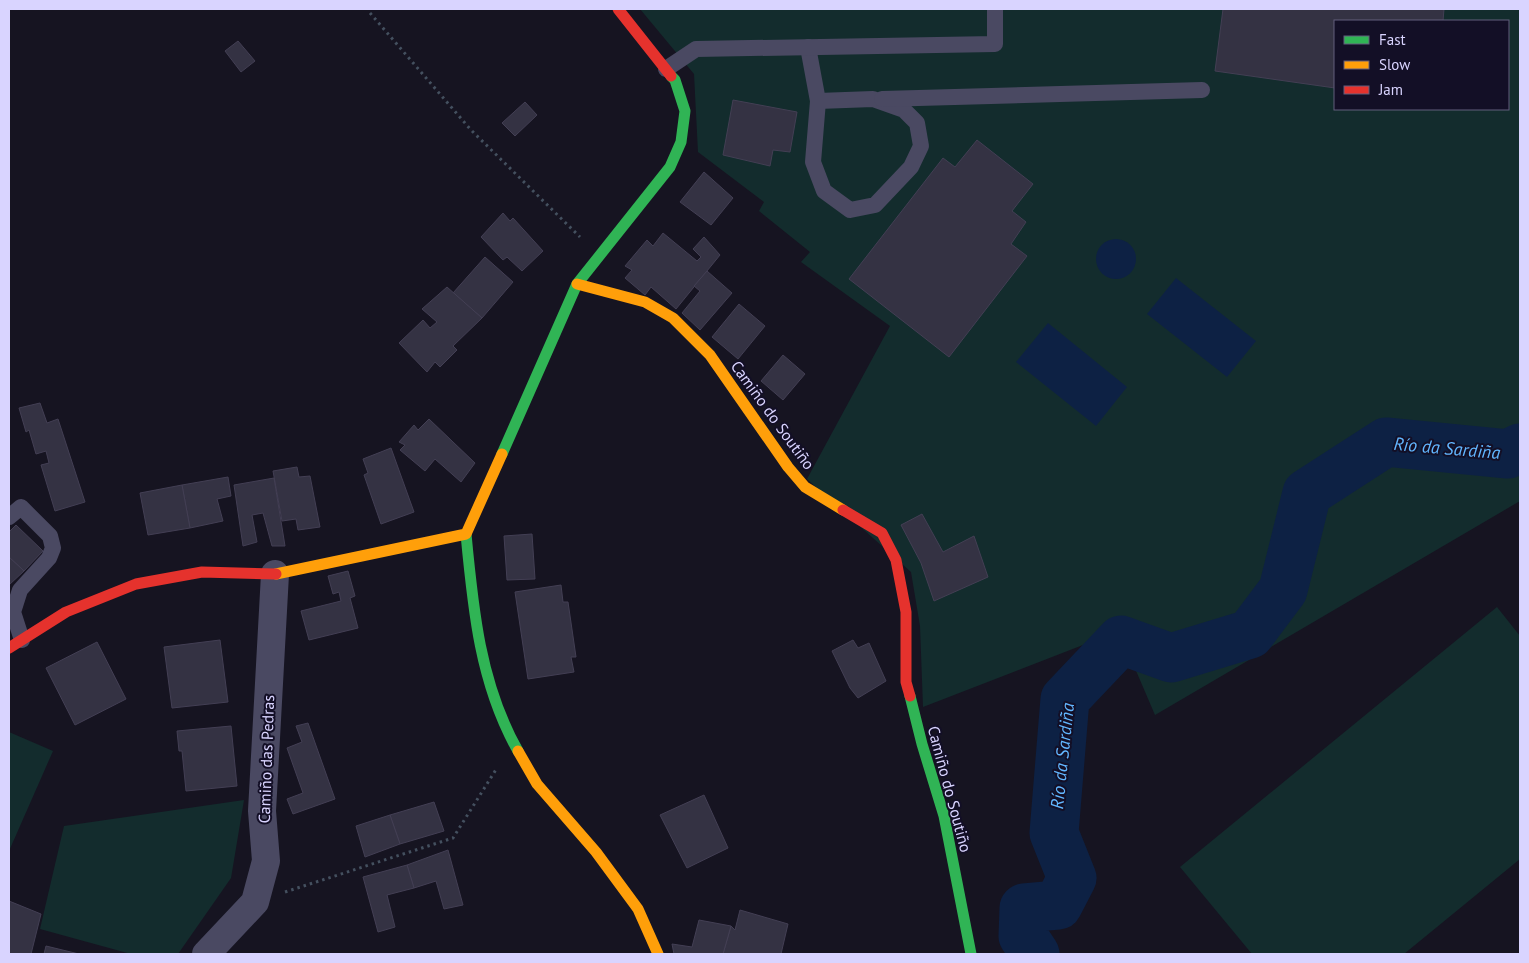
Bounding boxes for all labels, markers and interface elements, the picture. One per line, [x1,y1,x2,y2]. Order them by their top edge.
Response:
legend [1334,20,1509,110]
text: Fast [1379,30,1406,49]
text: Slow [1379,55,1410,74]
text: Jam [1378,80,1403,99]
street label: Camiño do Soutiño [727,357,819,473]
water label: Río da Sardiña [1393,432,1501,464]
street label: Camiño das Pedras [254,694,278,824]
water label: Río da Sardiña [1045,701,1079,810]
street label: Camiño do Soutiño [924,724,976,854]

